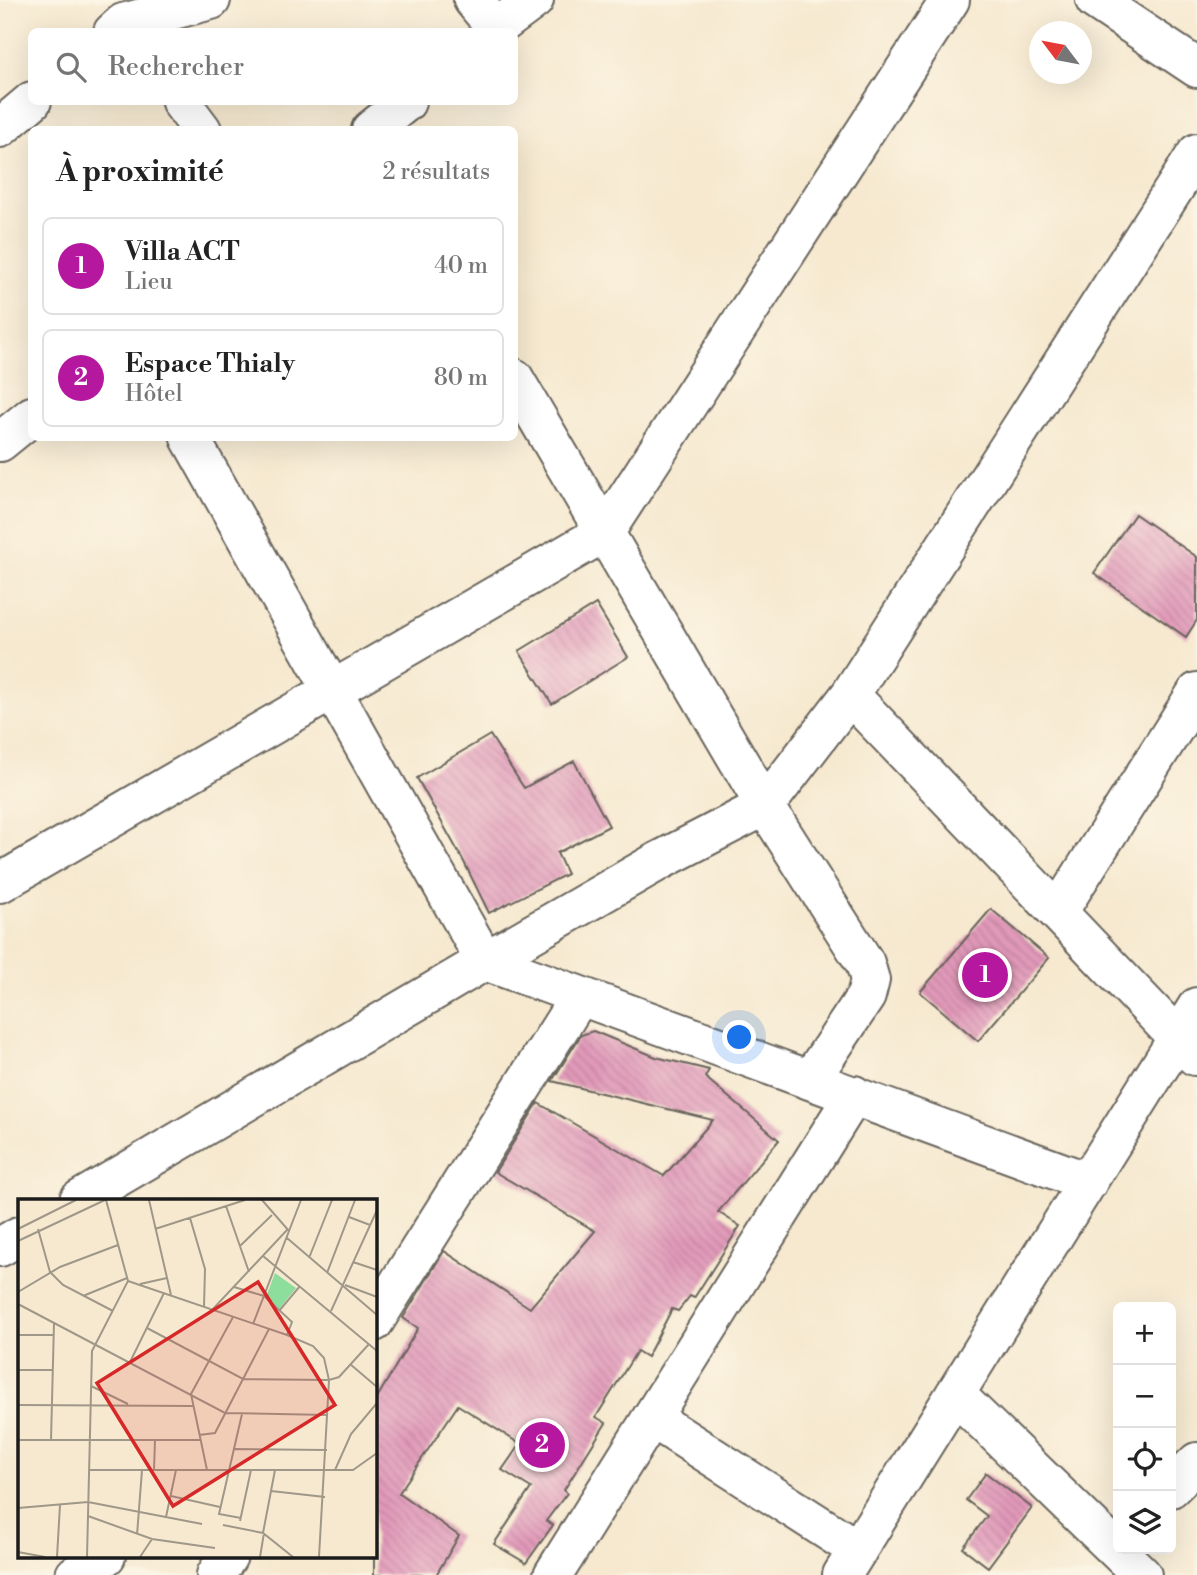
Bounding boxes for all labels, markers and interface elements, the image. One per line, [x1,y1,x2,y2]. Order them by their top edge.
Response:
north arrow [1029,21,1092,84]
search box [28,28,518,105]
icon: search [52,48,90,86]
text: Rechercher [108,51,244,83]
text: À proximité [56,153,224,191]
text: 2 résultats [382,158,490,186]
text: Villa ACT [125,236,240,268]
text: 1 [75,252,87,280]
text: 40 m [434,252,488,280]
text: Lieu [125,268,173,296]
text: Espace Thialy [125,348,295,380]
text: 2 [74,364,88,392]
text: 80 m [434,364,488,392]
text: Hôtel [125,380,183,408]
pin: 1 [962,949,1008,1001]
your location [722,1020,756,1054]
inset map [18,1199,376,1558]
map controls [1113,1302,1176,1554]
button: + [1113,1302,1176,1365]
button: − [1113,1365,1176,1428]
pin: 2 [519,1419,565,1471]
button: locate [1113,1428,1176,1491]
button: layers [1113,1491,1176,1554]

